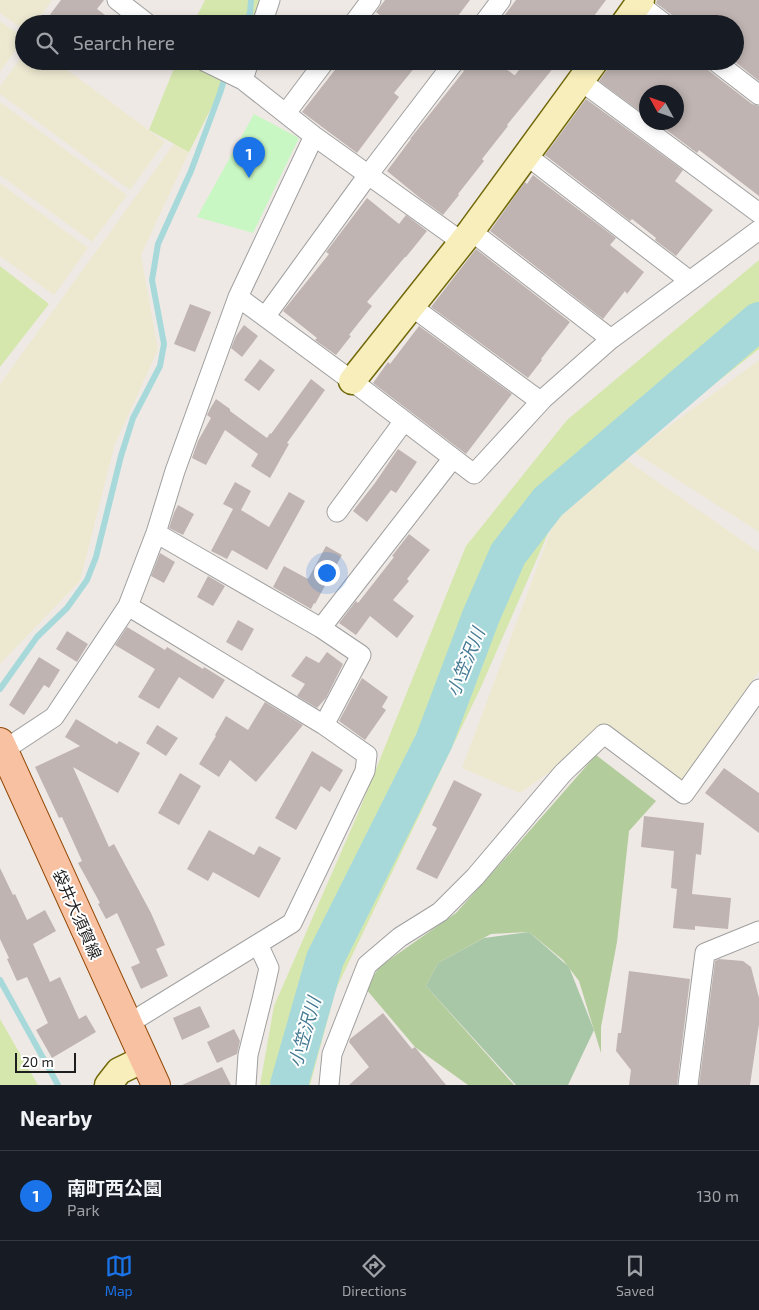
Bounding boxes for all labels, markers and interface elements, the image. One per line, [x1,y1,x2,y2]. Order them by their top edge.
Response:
search box [15,15,744,70]
icon: search [33,29,61,57]
text: Search here [73,31,175,54]
north arrow [639,85,684,130]
pin: 1 [233,137,265,178]
your location [314,560,340,586]
water label: 小笠沢川 [441,623,489,699]
street label: 袋井大須賀線 [50,866,106,962]
water label: 小笠沢川 [284,992,325,1070]
scale bar [15,1050,76,1073]
text: 20 m [22,1053,54,1070]
text: Nearby [20,1105,92,1130]
text: 南町西公園 [67,1176,162,1199]
text: 1 [33,1186,39,1205]
text: 130 m [697,1186,739,1205]
text: Park [67,1200,100,1219]
tab: Map [105,1252,133,1299]
tab: Directions [342,1252,407,1299]
tab: Saved [616,1252,654,1299]

